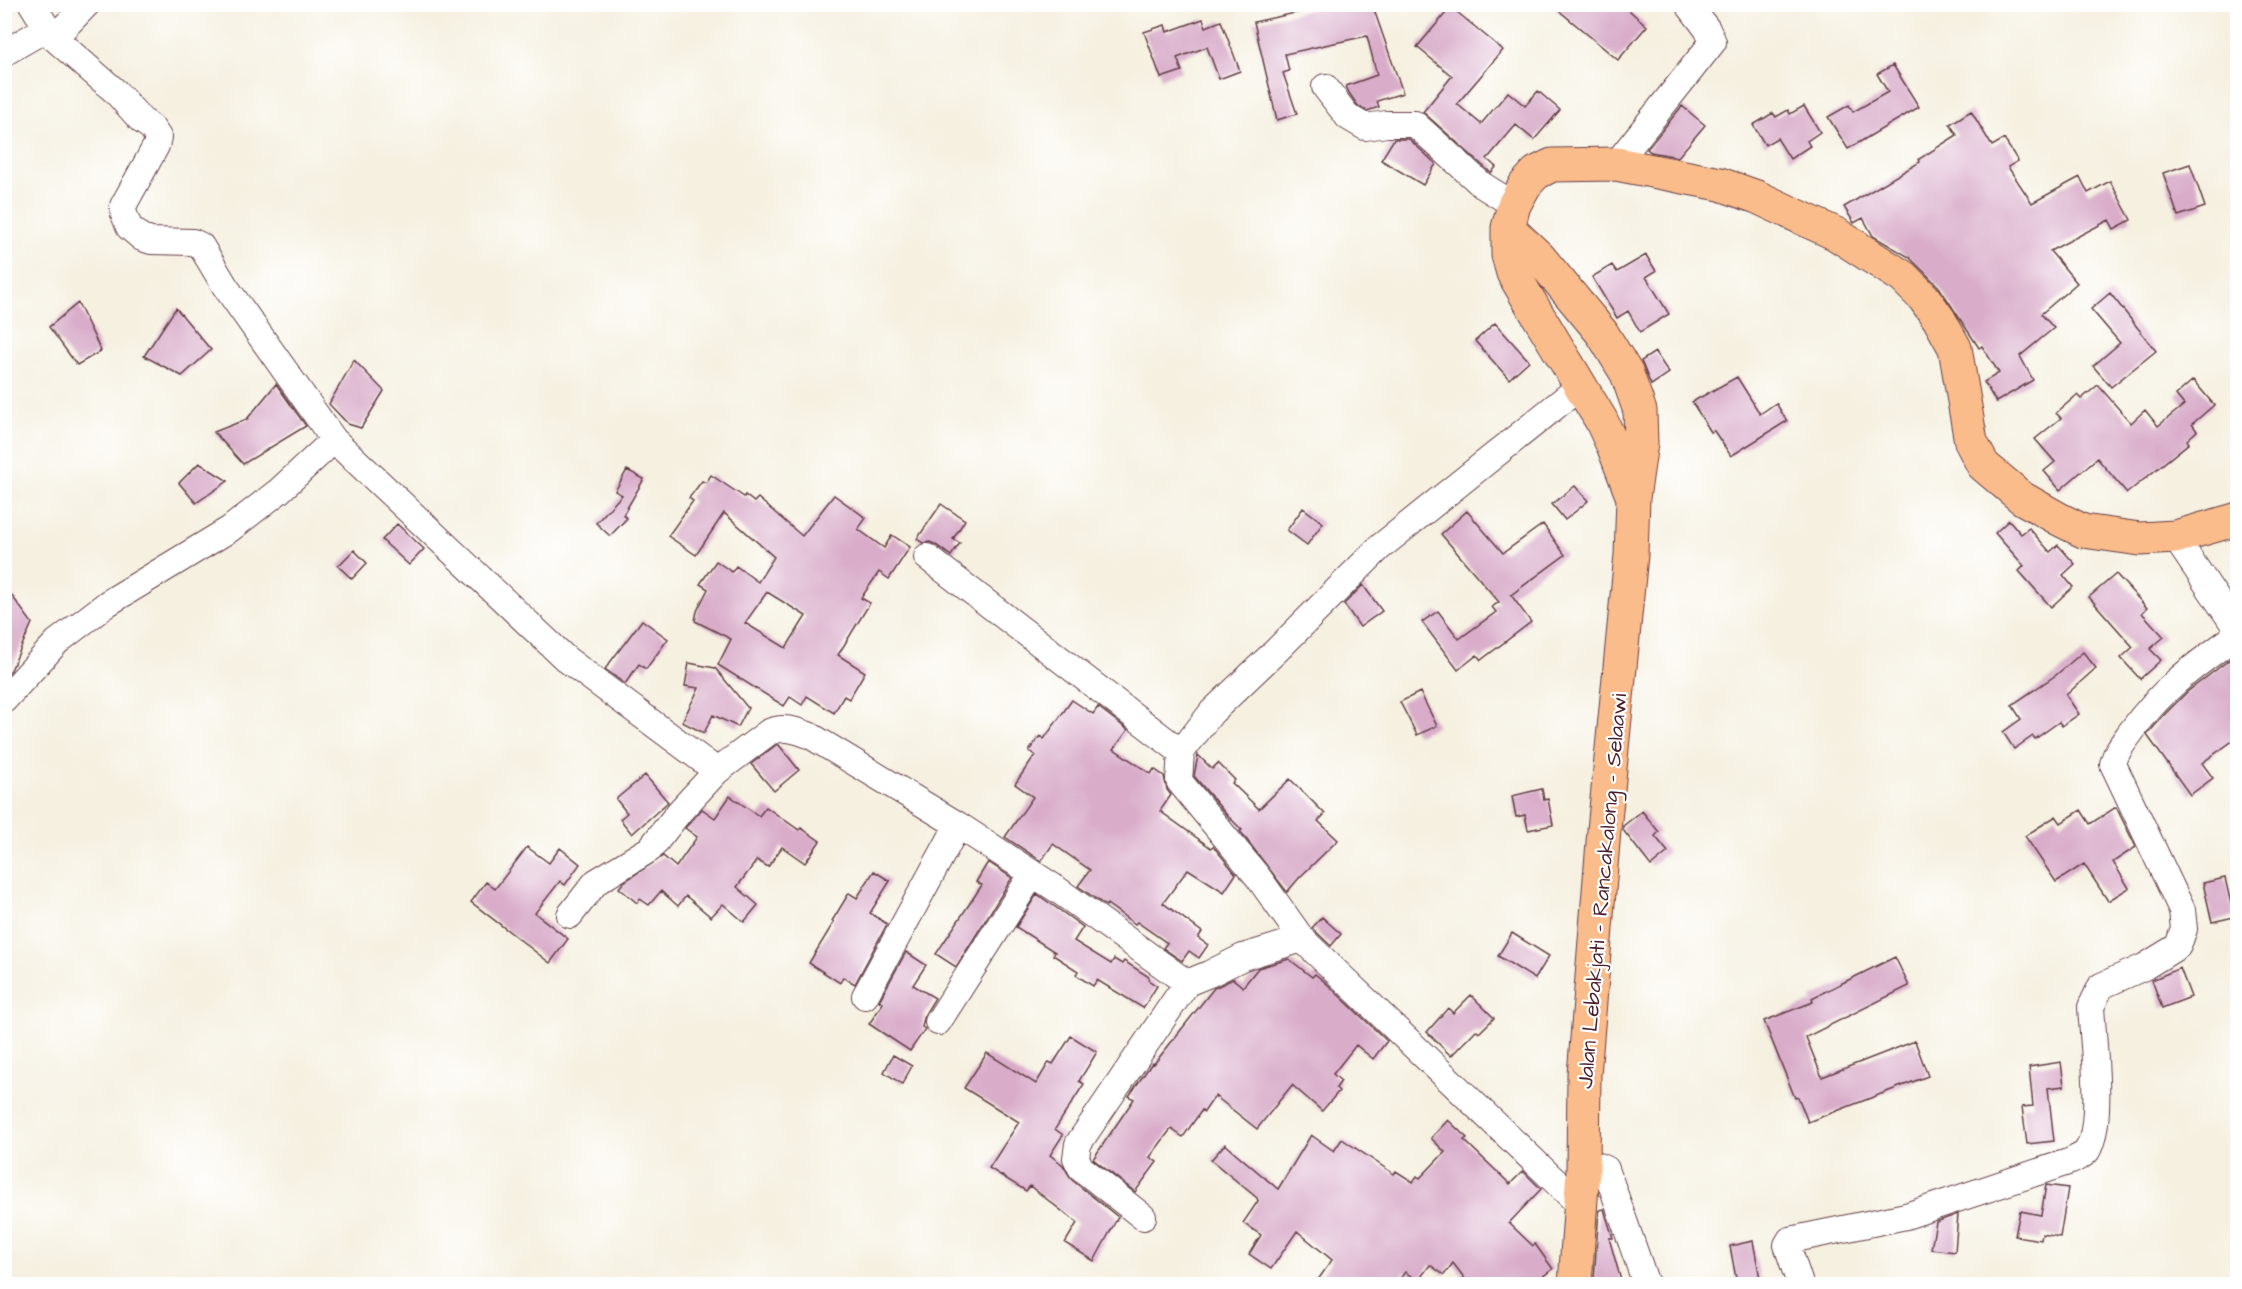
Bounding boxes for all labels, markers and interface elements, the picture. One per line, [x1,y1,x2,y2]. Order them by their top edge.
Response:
street label: Jalan Lebakjati - Rancakalong - Selaawi [1570,692,1636,1090]

